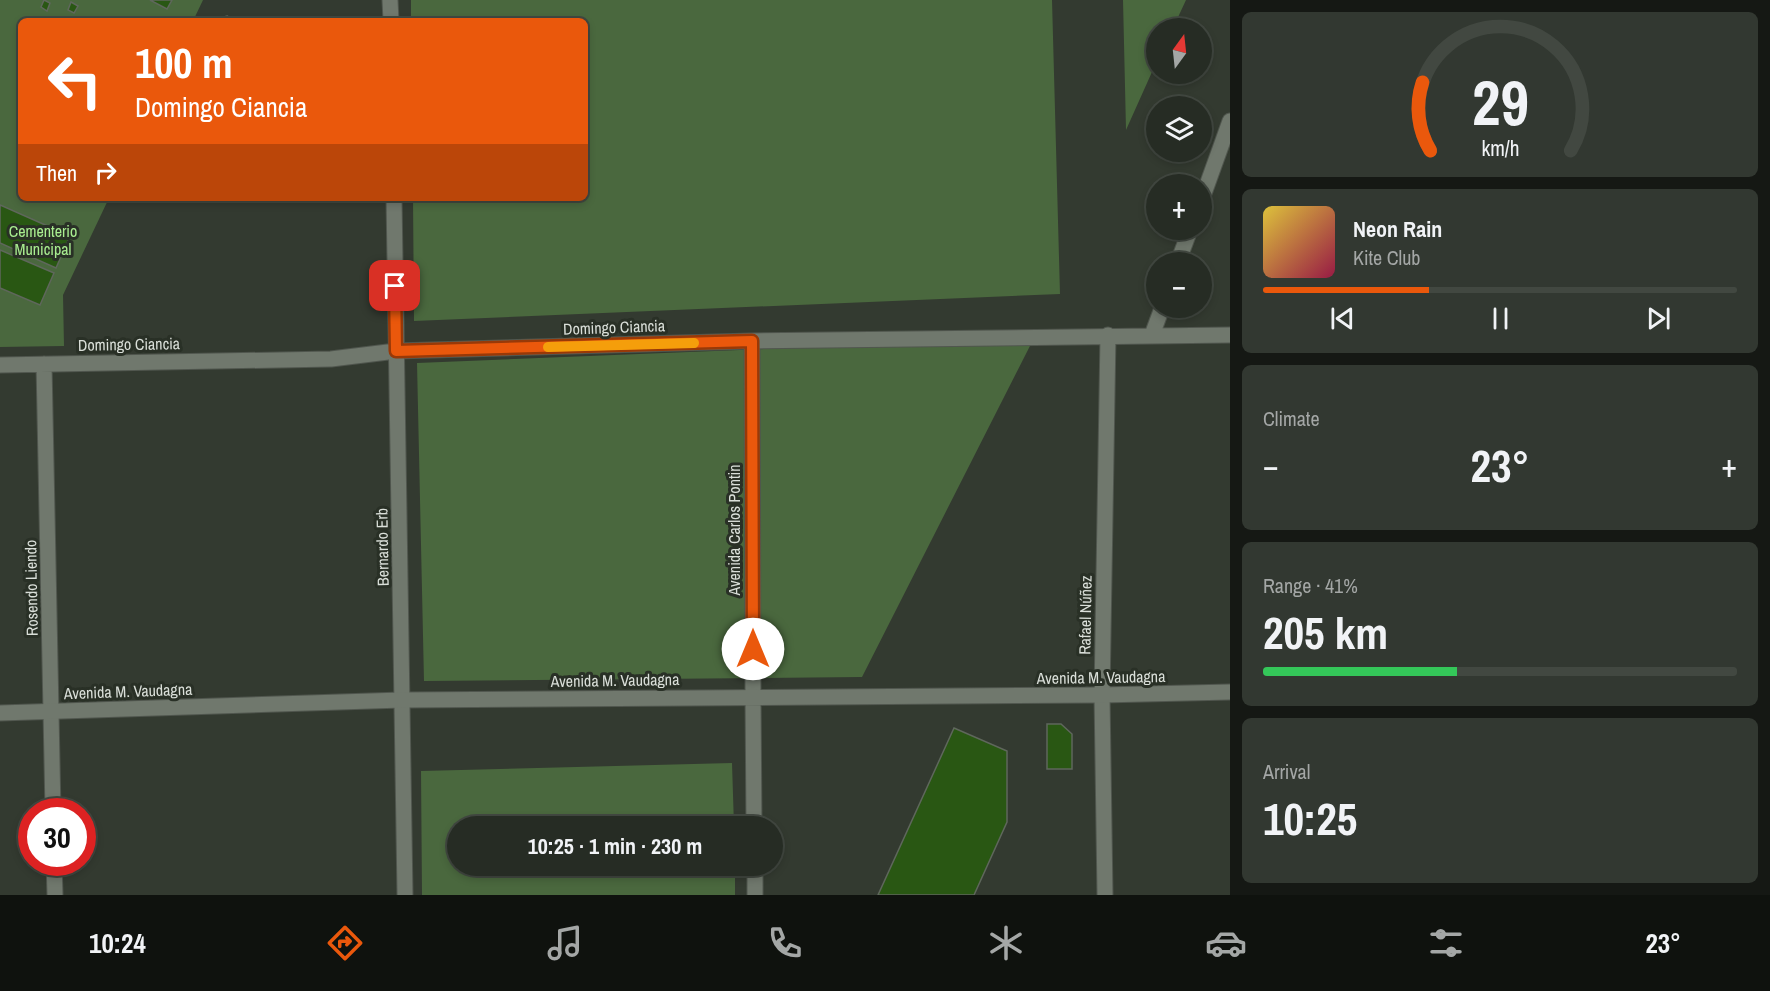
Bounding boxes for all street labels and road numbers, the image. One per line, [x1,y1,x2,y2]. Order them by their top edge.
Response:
street label: Domingo Ciancia [563,314,666,340]
street label: Domingo Ciancia [78,332,181,356]
street label: Avenida Carlos Pontin [723,464,745,597]
street label: Bernardo Erb [370,508,394,586]
street label: Rosendo Liendo [19,540,43,636]
street label: Rafael Núñez [1073,575,1097,655]
street label: Avenida M. Vaudagna [1035,665,1166,689]
street label: Avenida M. Vaudagna [549,668,680,692]
street label: Avenida M. Vaudagna [62,678,193,704]

